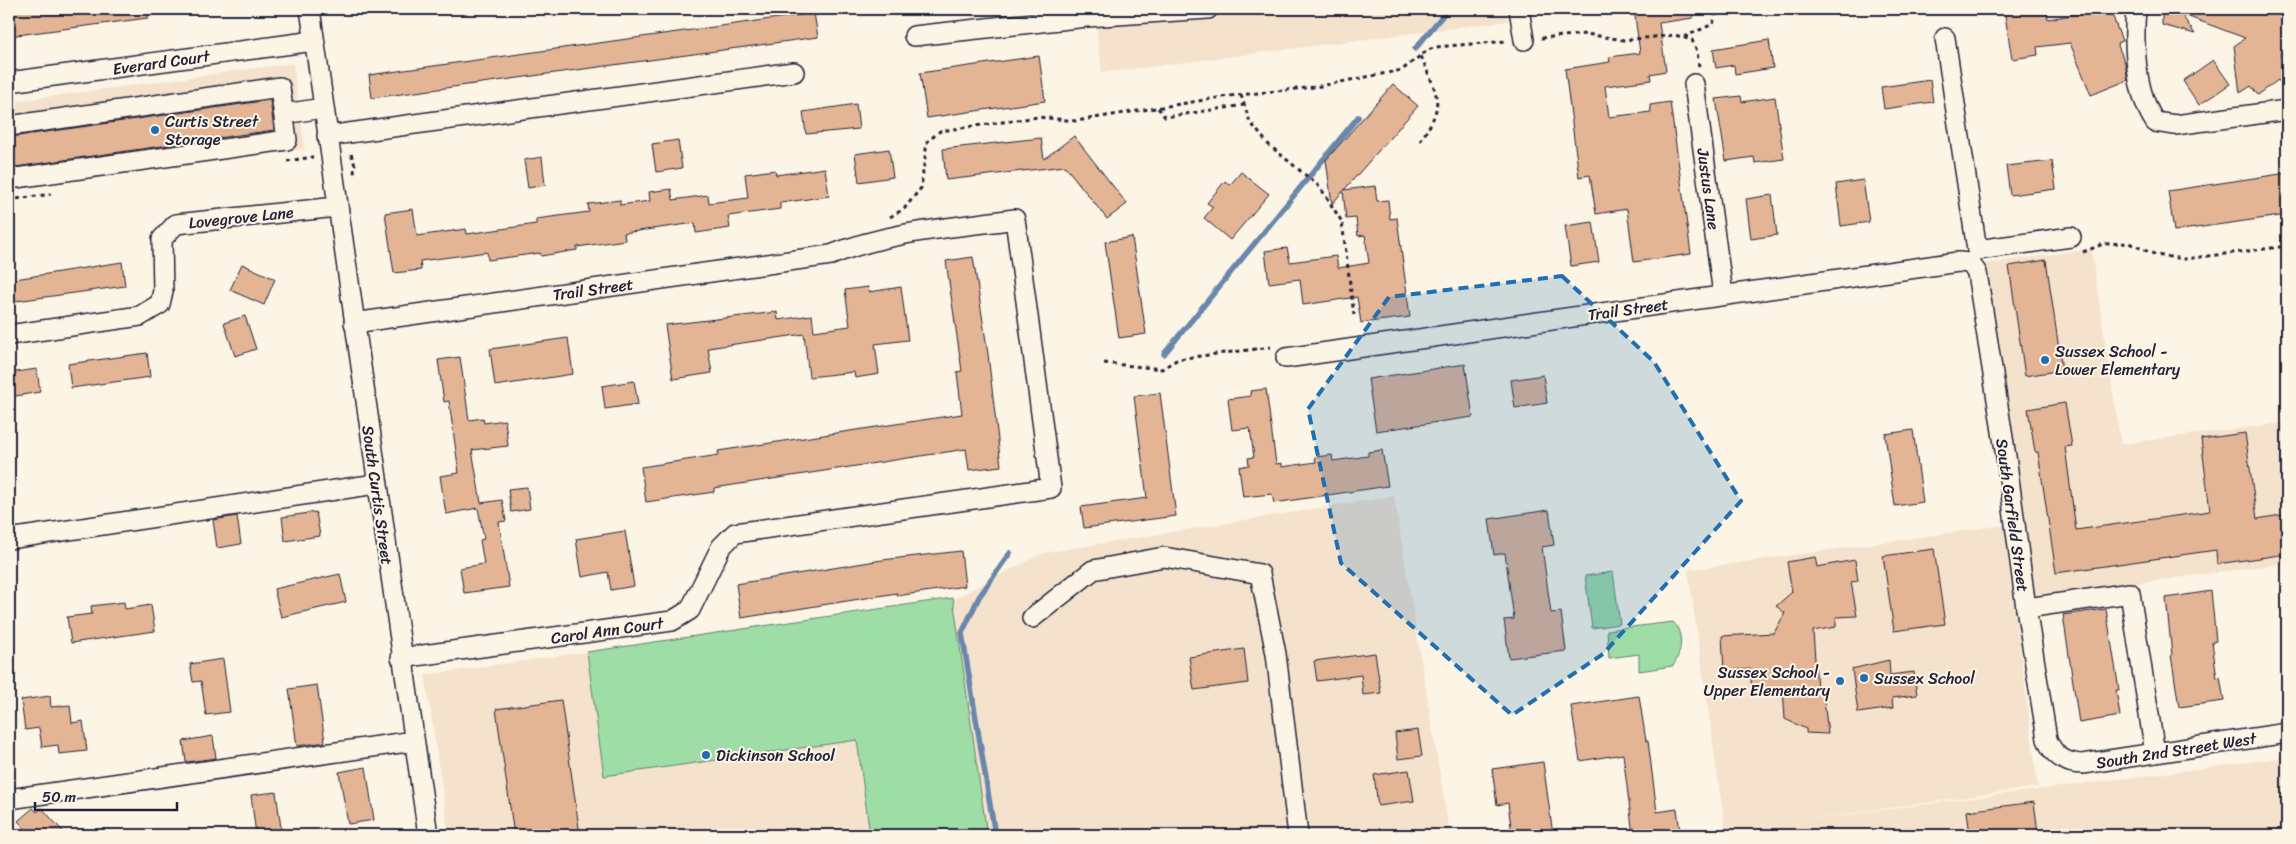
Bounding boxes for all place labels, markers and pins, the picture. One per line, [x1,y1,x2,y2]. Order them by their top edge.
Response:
place label: Curtis Street Storage [165,107,259,154]
marker: Curtis Street Storage [149,124,161,136]
place label: Sussex School - Lower Elementary [2055,337,2181,384]
marker: Sussex School - Lower Elementary [2039,354,2051,366]
place label: Sussex School - Upper Elementary [1703,658,1831,705]
place label: Sussex School [1874,664,1975,693]
marker: Sussex School [1858,672,1870,684]
marker: Sussex School - Upper Elementary [1834,675,1846,687]
place label: Dickinson School [716,741,835,770]
marker: Dickinson School [700,749,712,761]

